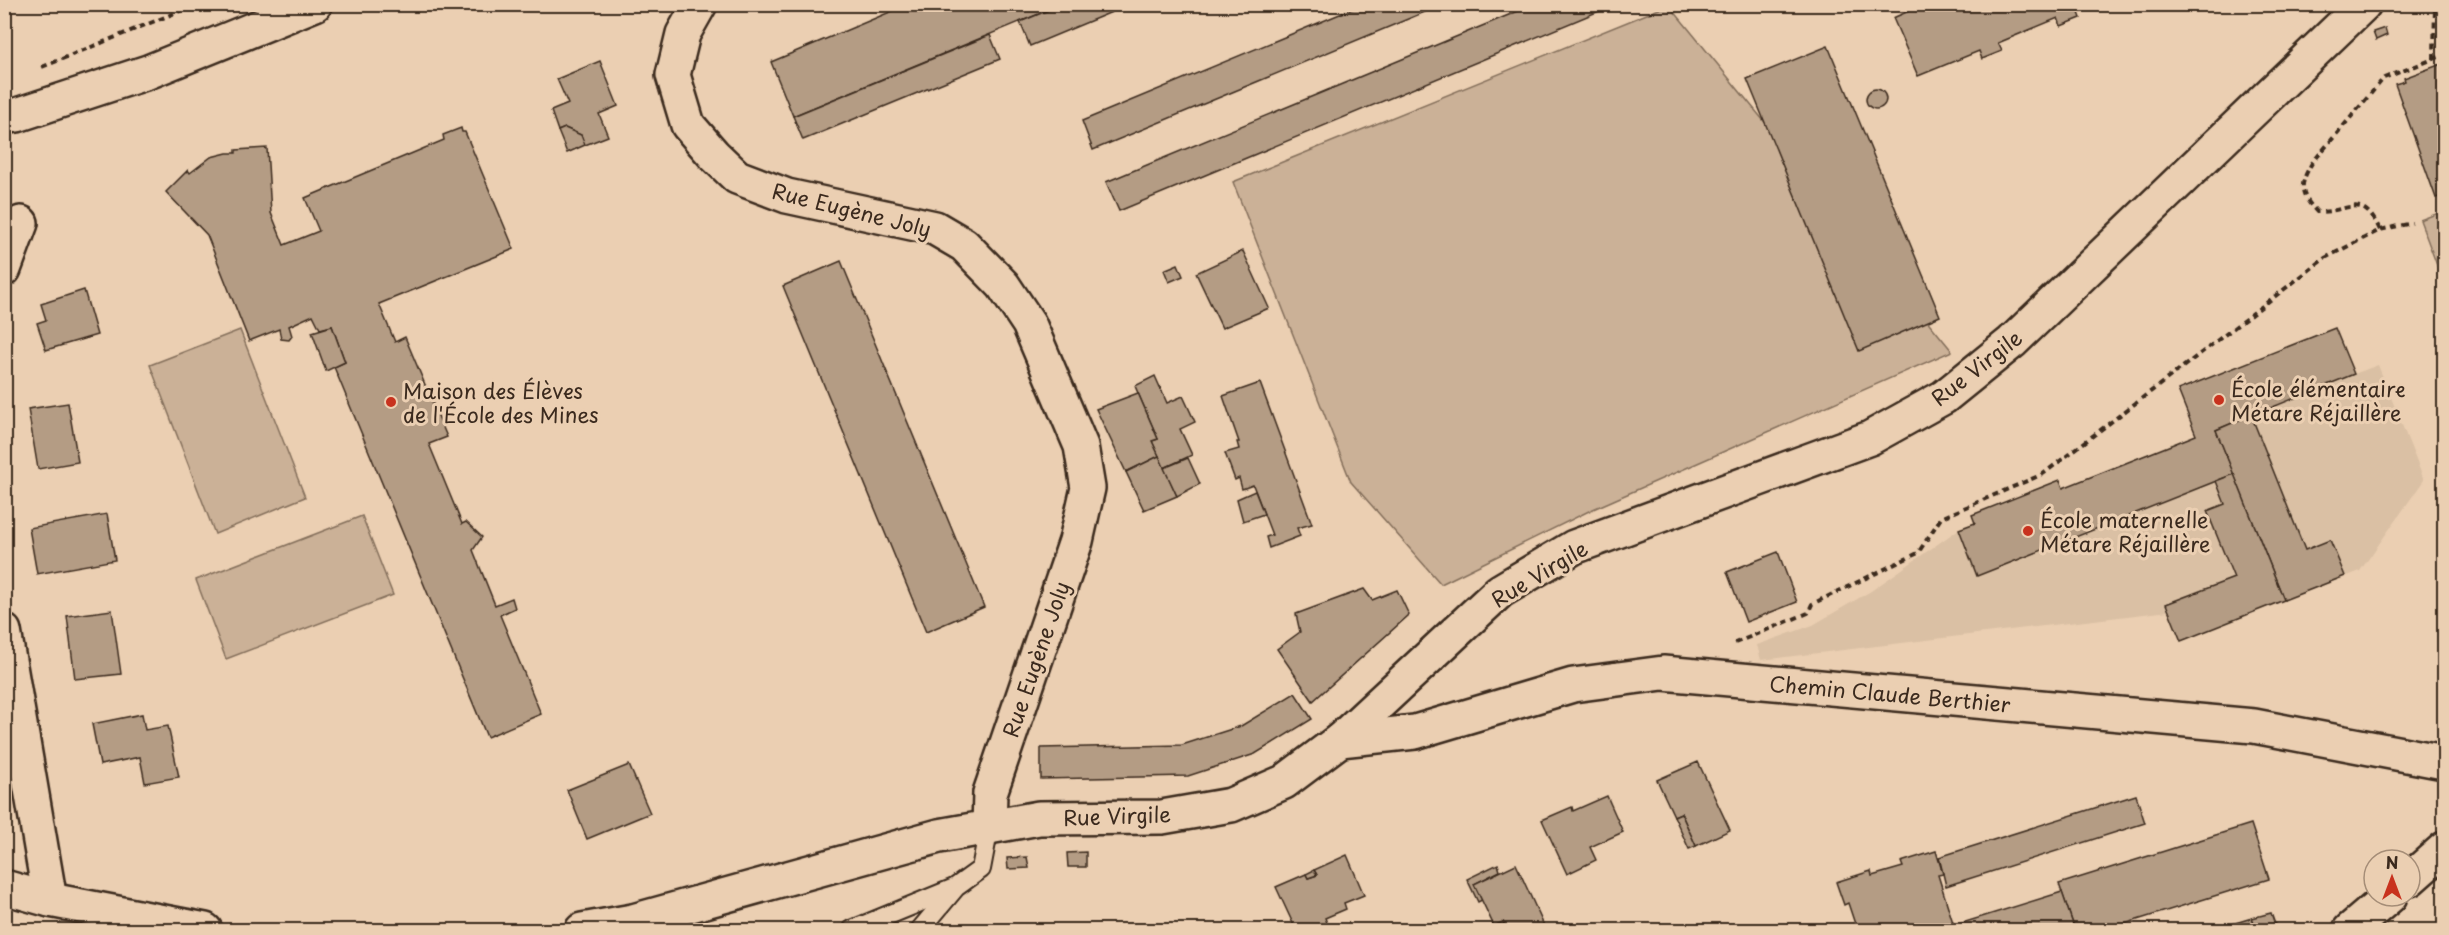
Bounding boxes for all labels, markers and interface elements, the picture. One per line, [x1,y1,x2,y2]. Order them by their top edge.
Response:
street label: Rue Eugène Joly [769,174,935,244]
street label: Rue Virgile [1924,321,2028,413]
place label: École élémentaire Métare Réjaillère [2231,372,2406,428]
place label: Maison des Élèves de l'École des Mines [403,374,599,430]
marker: École élémentaire Métare Réjaillère [2212,393,2226,407]
marker: Maison des Élèves de l'École des Mines [384,395,398,409]
place label: École maternelle Métare Réjaillère [2040,503,2210,559]
marker: École maternelle Métare Réjaillère [2021,524,2035,538]
street label: Rue Virgile [1485,531,1593,615]
street label: Rue Eugène Joly [993,577,1077,741]
street label: Chemin Claude Berthier [1768,667,2012,720]
street label: Rue Virgile [1063,797,1171,833]
north arrow [2362,848,2422,908]
text: N [2386,850,2398,874]

